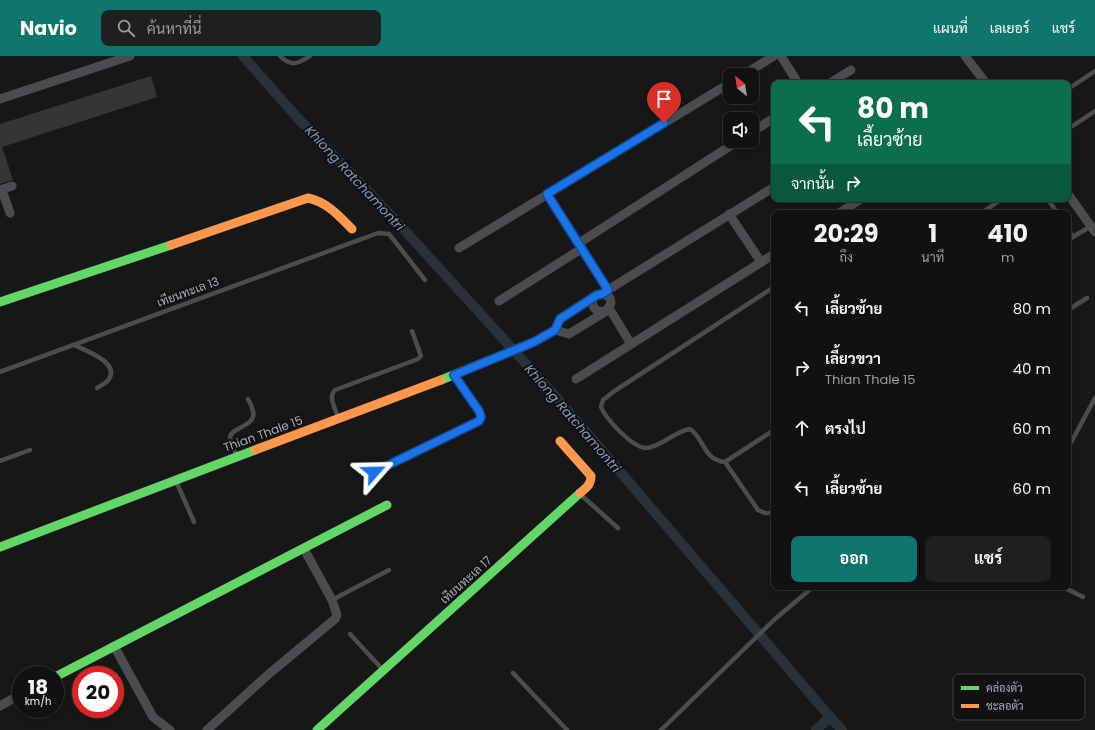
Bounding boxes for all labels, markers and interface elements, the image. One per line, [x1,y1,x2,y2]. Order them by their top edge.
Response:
search box [101,10,381,46]
text: Navio [20,15,77,42]
icon: search [115,17,137,39]
text: ค้นหาที่นี่ [147,18,202,39]
text: แผนที่ [933,18,968,38]
text: เลเยอร์ [990,18,1030,38]
text: แชร์ [1052,18,1075,38]
north arrow [723,68,759,104]
map controls [723,68,759,148]
pin [647,82,681,123]
icon: arrive [653,88,675,110]
text: 80 m [857,89,929,128]
icon: left [791,96,843,148]
button: sound [723,112,759,148]
water label: Khlong Ratchamontri [301,121,409,236]
text: เลี้ยวซ้าย [857,127,923,152]
icon: right [842,172,864,194]
text: จากนั้น [791,173,834,194]
text: 20:29 [814,217,878,250]
text: 1 [928,217,937,250]
text: 410 [987,217,1028,250]
text: ถึง [839,248,853,267]
text: นาที [921,248,944,267]
text: m [1001,248,1014,267]
street label: เทียนทะเล 13 [154,272,221,311]
icon: left [791,297,813,319]
text: เลี้ยวซ้าย [825,298,882,319]
text: 80 m [1013,298,1051,319]
text: เลี้ยวขวา [825,348,881,369]
icon: right [791,357,813,379]
text: 40 m [1013,358,1051,379]
water label: Khlong Ratchamontri [520,360,626,477]
text: Thian Thale 15 [825,370,915,389]
street label: Thian Thale 15 [221,411,305,456]
icon: ahead [791,417,813,439]
text: ตรงไป [825,418,866,439]
text: 60 m [1013,418,1051,439]
position arrow [353,451,395,493]
icon: left [791,477,813,499]
text: เลี้ยวซ้าย [825,478,882,499]
text: 60 m [1013,478,1051,499]
button: ออก [791,536,917,582]
button: แชร์ [925,536,1051,582]
street label: เทียนทะเล 17 [436,551,496,608]
speed limit sign: 20 [72,666,124,718]
text: 18 [28,673,48,701]
legend [953,674,1085,720]
text: คล่องตัว [986,680,1023,696]
text: km/h [25,694,51,709]
text: ชะลอตัว [986,698,1024,714]

